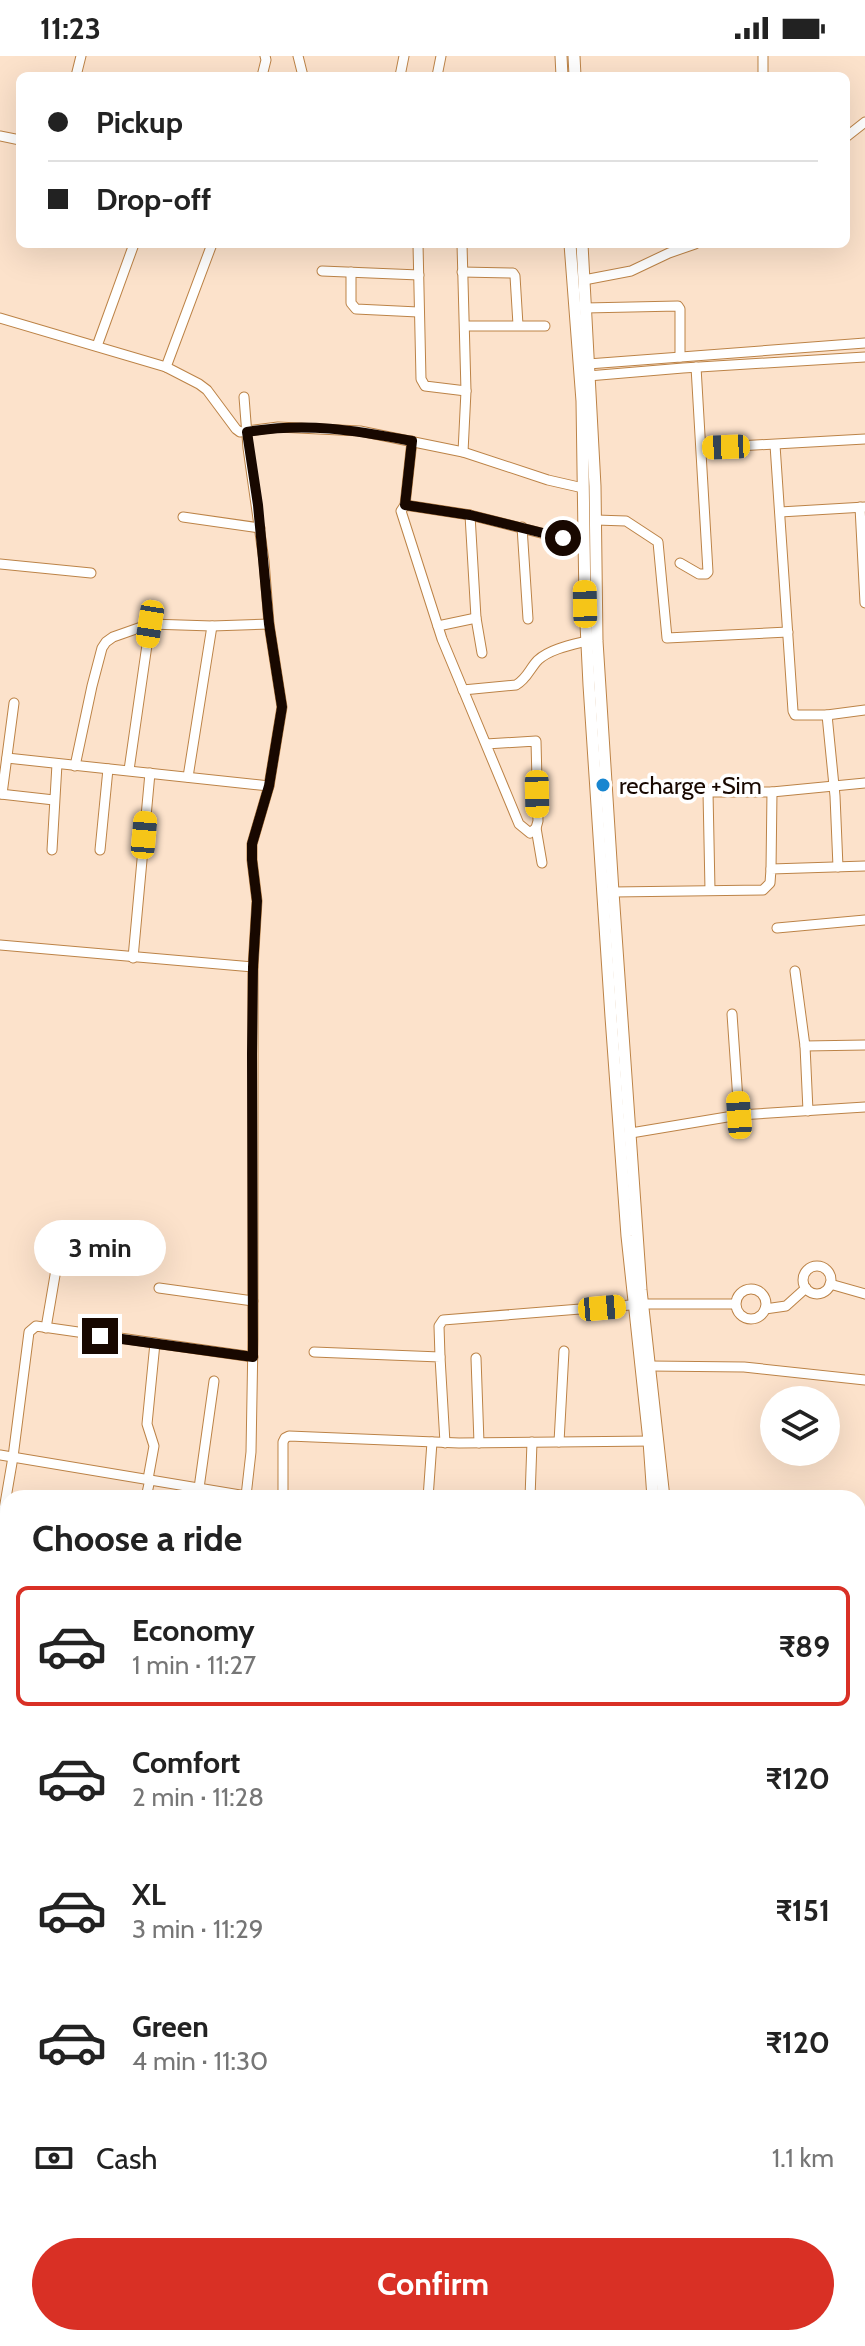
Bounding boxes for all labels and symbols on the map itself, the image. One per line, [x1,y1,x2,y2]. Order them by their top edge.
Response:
car [702,434,750,460]
route start [545,520,581,556]
car [573,580,597,628]
car [134,598,166,650]
car [525,770,549,818]
place label: recharge +Sim [619,771,762,800]
marker: recharge +Sim [594,776,612,794]
car [130,810,158,860]
car [725,1090,753,1140]
callout: 3 min [34,1220,166,1276]
car [577,1294,627,1322]
route end [82,1318,118,1354]

